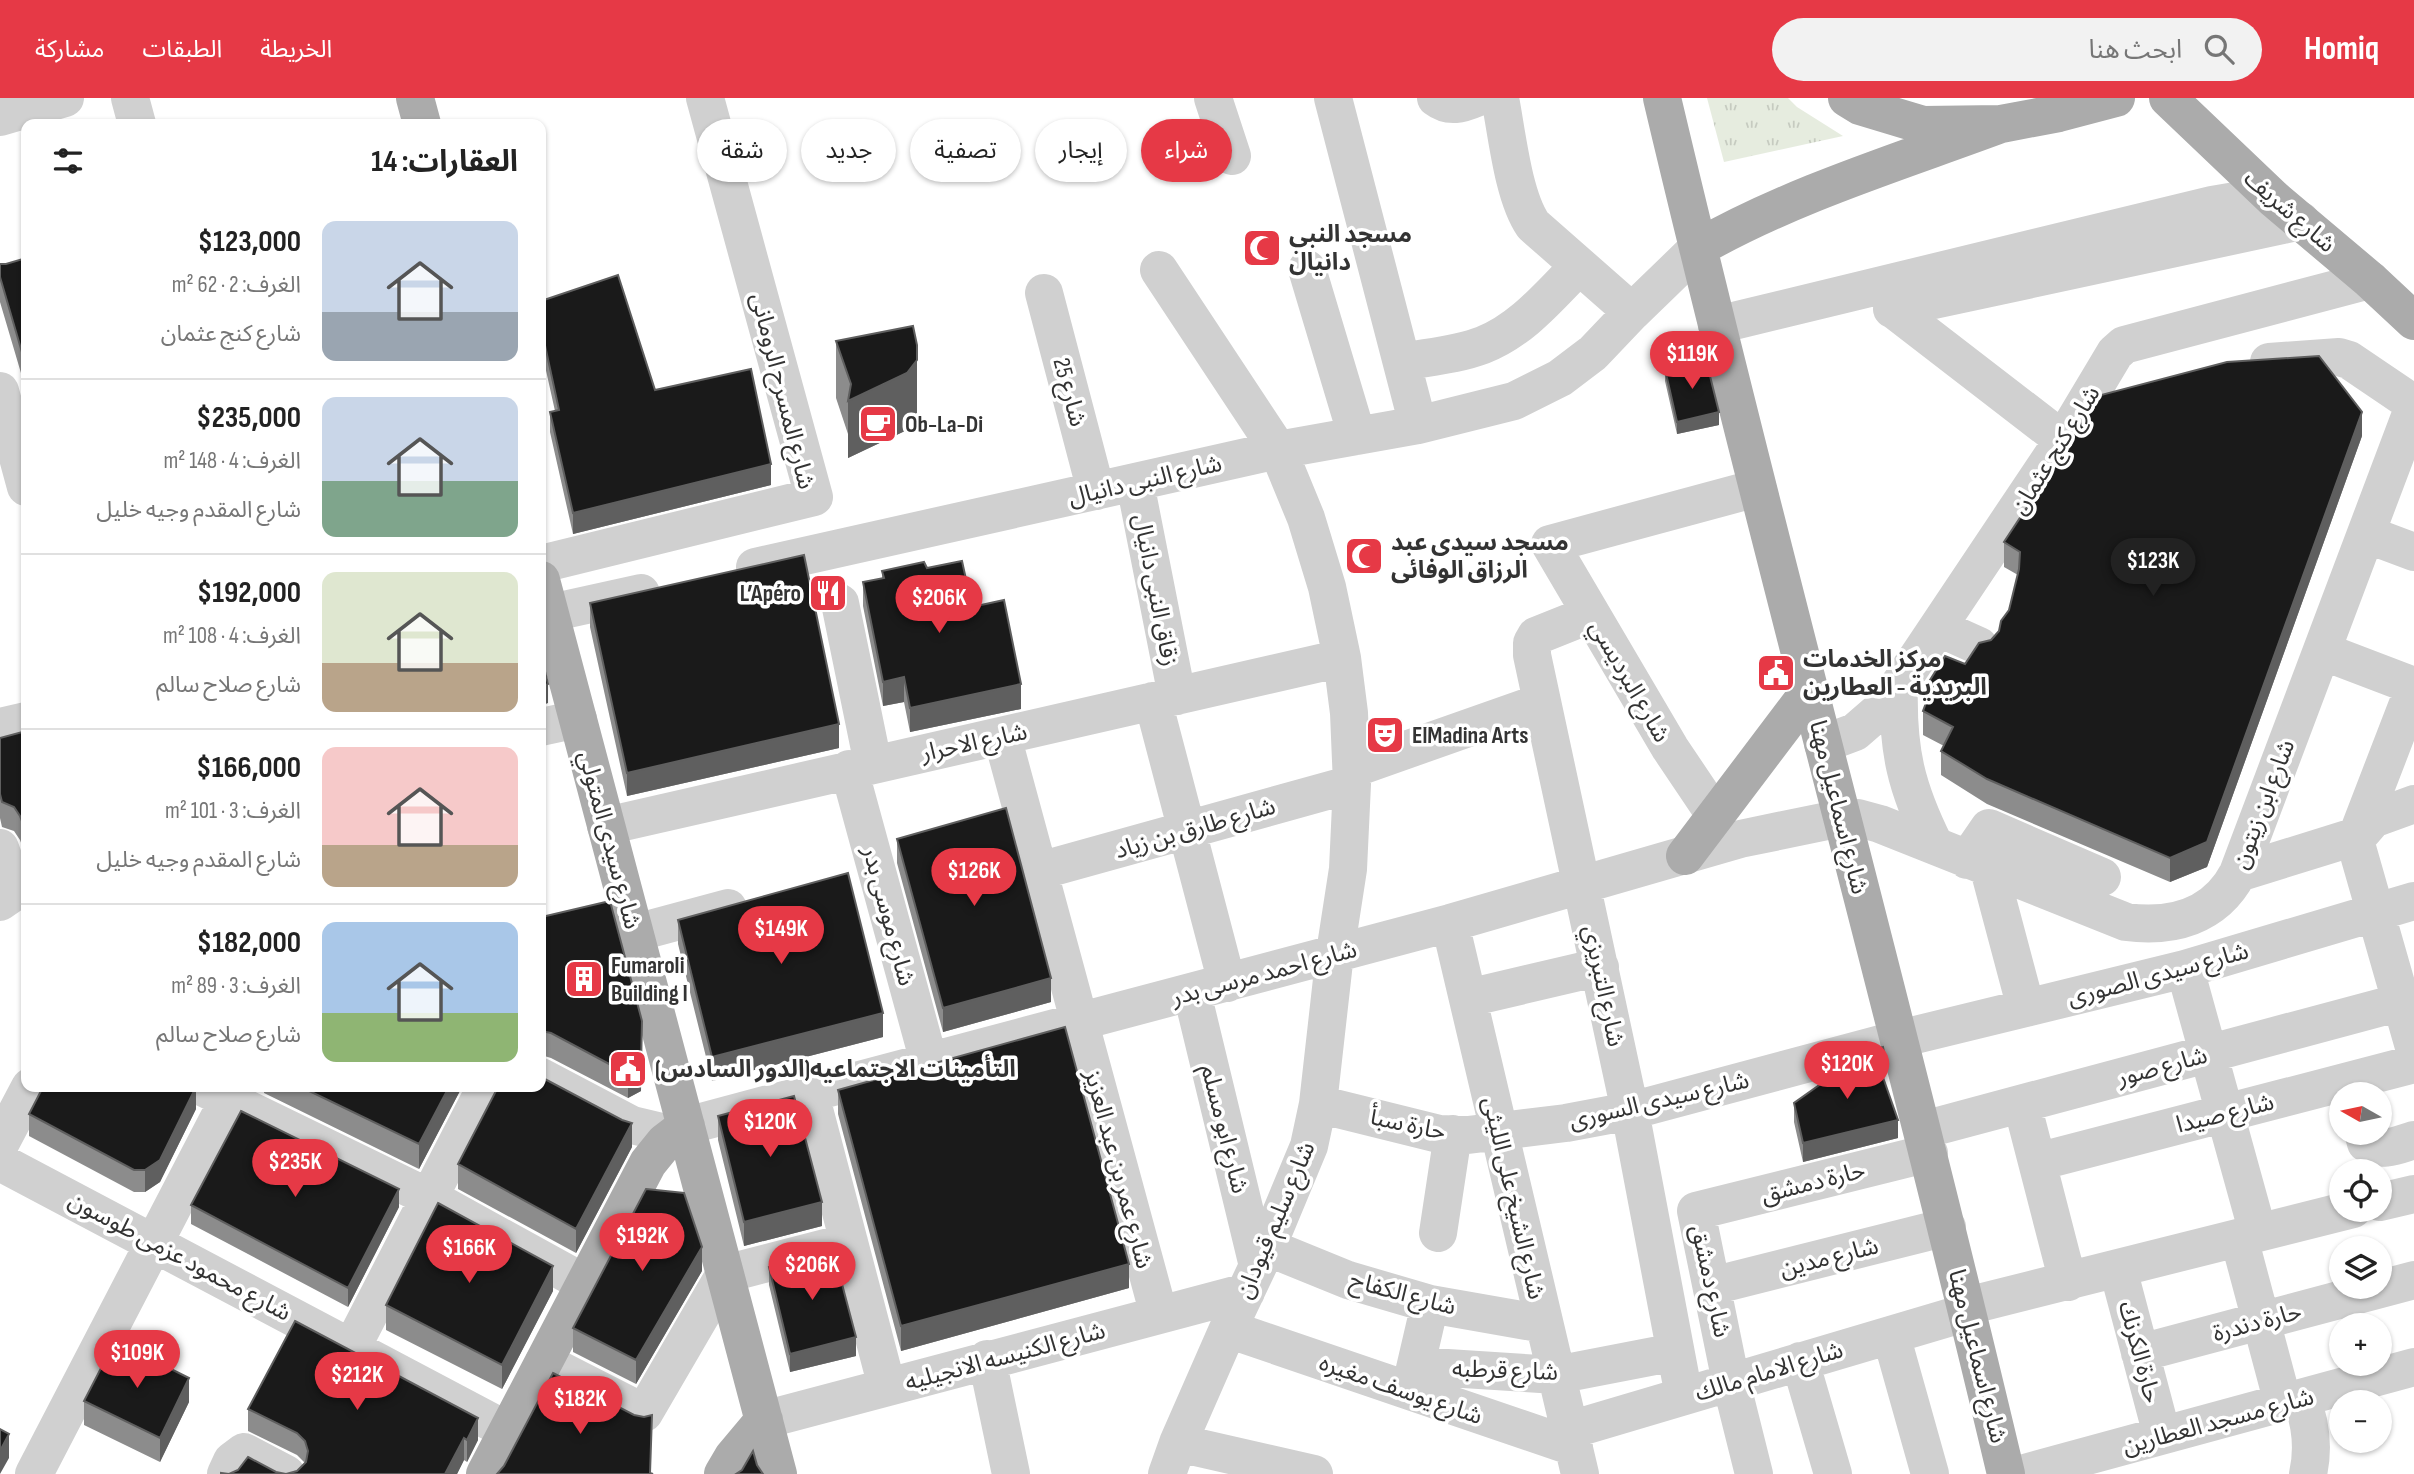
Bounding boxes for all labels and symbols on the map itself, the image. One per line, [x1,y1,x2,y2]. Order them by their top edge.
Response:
street label: شارع شريف [2237,164,2341,260]
place label: مسجد النبي دانيال [1289,220,1412,277]
mosque icon: مسجد النبي دانيال [1241,227,1283,269]
street label: شارع المسرح الرومانى [742,290,821,493]
pin: $119K [1643,331,1741,391]
street label: شارع 25 [1045,355,1093,430]
street label: شارع كنج عثمان [2004,380,2108,521]
cafe icon: Ob-La-Di [857,403,899,445]
place label: Ob-La-Di [905,410,983,439]
street label: شارع النبى دانيال [1065,449,1225,514]
street label: زقاق النبى دانيال [1127,512,1184,669]
place label: مسجد سيدى عبد الرزاق الوفائى [1391,528,1569,585]
mosque icon: مسجد سيدى عبد الرزاق الوفائى [1343,535,1385,577]
pin: $123K [2104,538,2202,598]
restaurant icon: L’Apéro [807,572,849,614]
pin: $206K [890,575,988,635]
place label: L’Apéro [740,579,801,608]
street label: شارع البرديسي [1580,615,1676,749]
place label: مركز الخدمات البريدية - العطارين [1803,645,1987,702]
public building icon: مركز الخدمات البريدية - العطارين [1755,652,1797,694]
theatre icon: ElMadina Arts [1364,714,1406,756]
street label: شارع الاحرار [917,717,1030,770]
street label: شارع اسماعيل مهنا [1801,717,1874,898]
place label: ElMadina Arts [1412,721,1529,750]
street label: شارع ابن زيتون [2226,735,2303,874]
street label: شارع سيدى المتولي [568,748,647,933]
street label: شارع طارق بن زياد [1111,792,1279,867]
street label: شارع موسى بدر [854,842,921,989]
pin: $126K [925,848,1023,908]
pin: $149K [732,906,830,966]
street label: شارع التبريزي [1573,923,1631,1050]
street label: شارع احمد مرسى بدر [1167,935,1360,1014]
street label: شارع سيدى الصورى [2064,936,2252,1015]
place label: Fumaroli Building I [611,951,688,1008]
building icon: Fumaroli Building I [563,958,605,1000]
street label: شارع صور [2113,1041,2211,1095]
pin: $120K [1798,1042,1896,1101]
public building icon: التأمينات الاجتماعيه(الدور السادس) [607,1048,649,1090]
place label: التأمينات الاجتماعيه(الدور السادس) [655,1054,1016,1084]
street label: شارع ابو مسلم [1193,1062,1255,1197]
street label: شارع عمر بن عبد العزيز [1076,1066,1159,1272]
street label: شارع سيدى السورى [1566,1066,1752,1137]
north arrow [2329,1082,2392,1144]
street label: شارع صيدا [2173,1087,2277,1142]
street label: شارع الشيخ على الليثى [1474,1094,1551,1303]
pin: $120K [721,1100,819,1159]
street label: حارة سبأ [1367,1100,1449,1147]
street label: شارع سليم قيودان [1229,1137,1323,1304]
pin: $235K [246,1140,344,1199]
street label: حارة دمشق [1758,1156,1868,1209]
street label: شارع محمود عزمى طوسون [63,1185,296,1329]
pin: $192K [593,1214,691,1273]
street label: شارع دمشق [1682,1222,1737,1341]
pin: $166K [420,1226,518,1285]
street label: شارع مدين [1777,1231,1882,1286]
pin: $206K [763,1242,861,1302]
street label: شارع الكفاح [1346,1265,1459,1324]
street label: شارع اسماعيل مهنا [1940,1266,2013,1447]
street label: حارة دندرة [2210,1297,2305,1348]
street label: حارة الكرنك [2112,1298,2167,1406]
street label: شارع الكنيسه الانجيليه [902,1316,1109,1399]
pin: $109K [88,1330,186,1390]
street label: شارع الامام مالك [1692,1335,1848,1411]
street label: شارع يوسف مغيره [1315,1348,1486,1433]
pin: $212K [308,1352,406,1412]
street label: شارع قرطبه [1451,1354,1559,1389]
pin: $182K [531,1376,629,1436]
street label: شارع مسجد العطارين [2119,1382,2317,1463]

